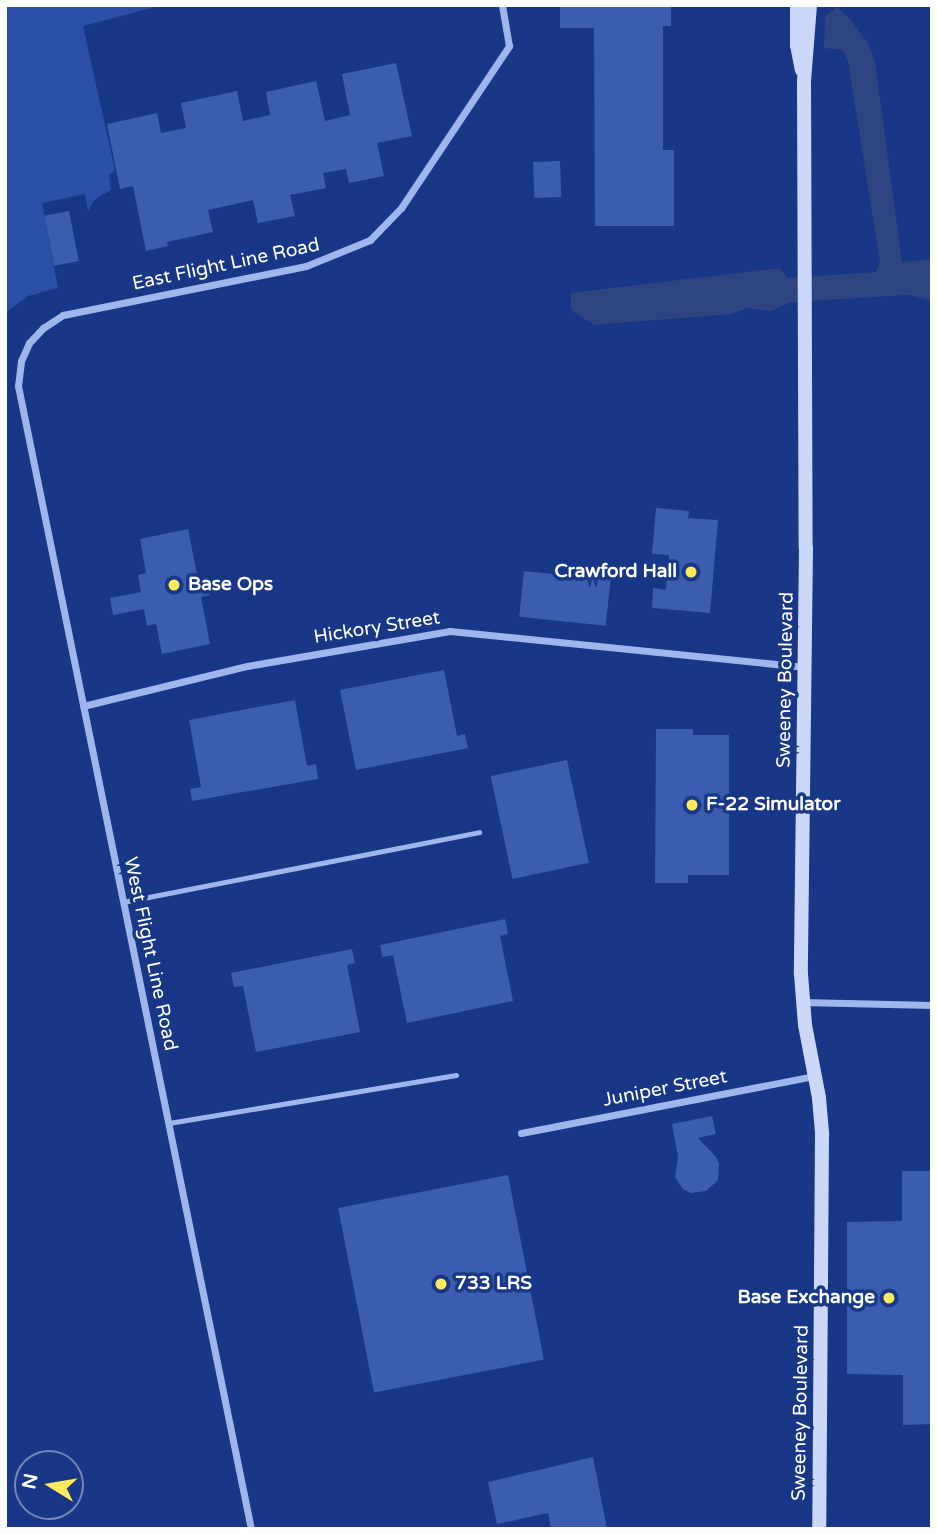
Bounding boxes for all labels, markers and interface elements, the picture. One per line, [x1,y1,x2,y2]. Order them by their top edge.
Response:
street label: East Flight Line Road [130,234,322,296]
place label: Crawford Hall [554,561,677,583]
marker: Crawford Hall [683,564,699,580]
place label: Base Ops [188,574,273,596]
marker: Base Ops [166,577,182,593]
street label: Sweeney Boulevard [773,592,799,768]
street label: Hickory Street [312,607,442,649]
place label: F-22 Simulator [706,794,840,816]
marker: F-22 Simulator [684,797,700,813]
street label: West Flight Line Road [118,855,182,1053]
street label: Juniper Street [601,1066,729,1112]
place label: 733 LRS [455,1273,532,1295]
marker: 733 LRS [433,1276,449,1292]
place label: Base Exchange [737,1287,875,1309]
marker: Base Exchange [881,1290,897,1306]
street label: Sweeney Boulevard [788,1325,814,1501]
north arrow [14,1450,84,1520]
text: N [18,1472,43,1491]

